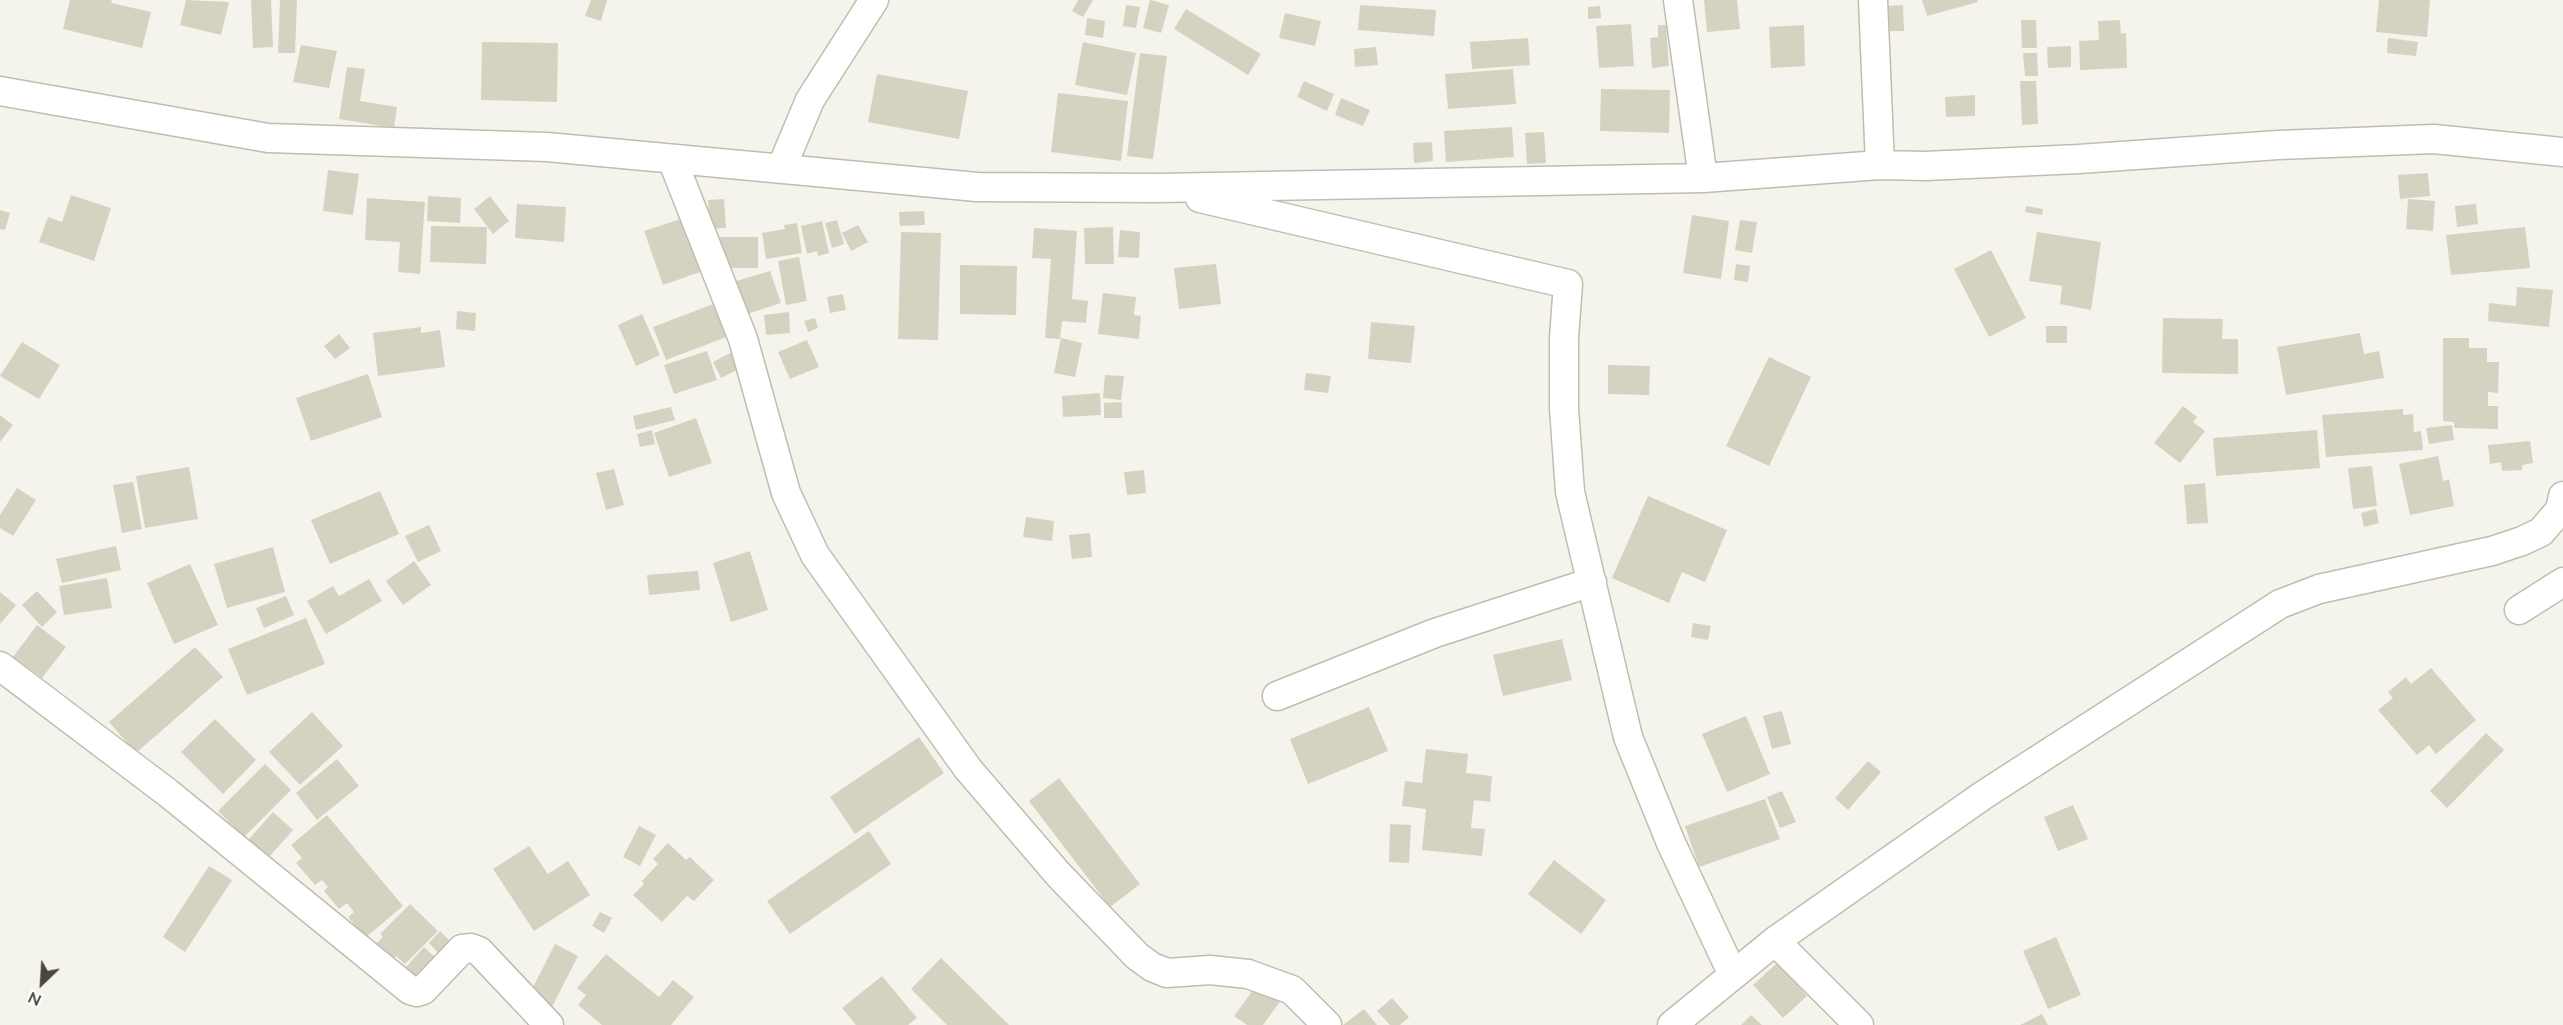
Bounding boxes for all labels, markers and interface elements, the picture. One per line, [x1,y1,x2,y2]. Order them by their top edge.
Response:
north arrow [12,953,72,1013]
text: N [25,989,44,1011]

